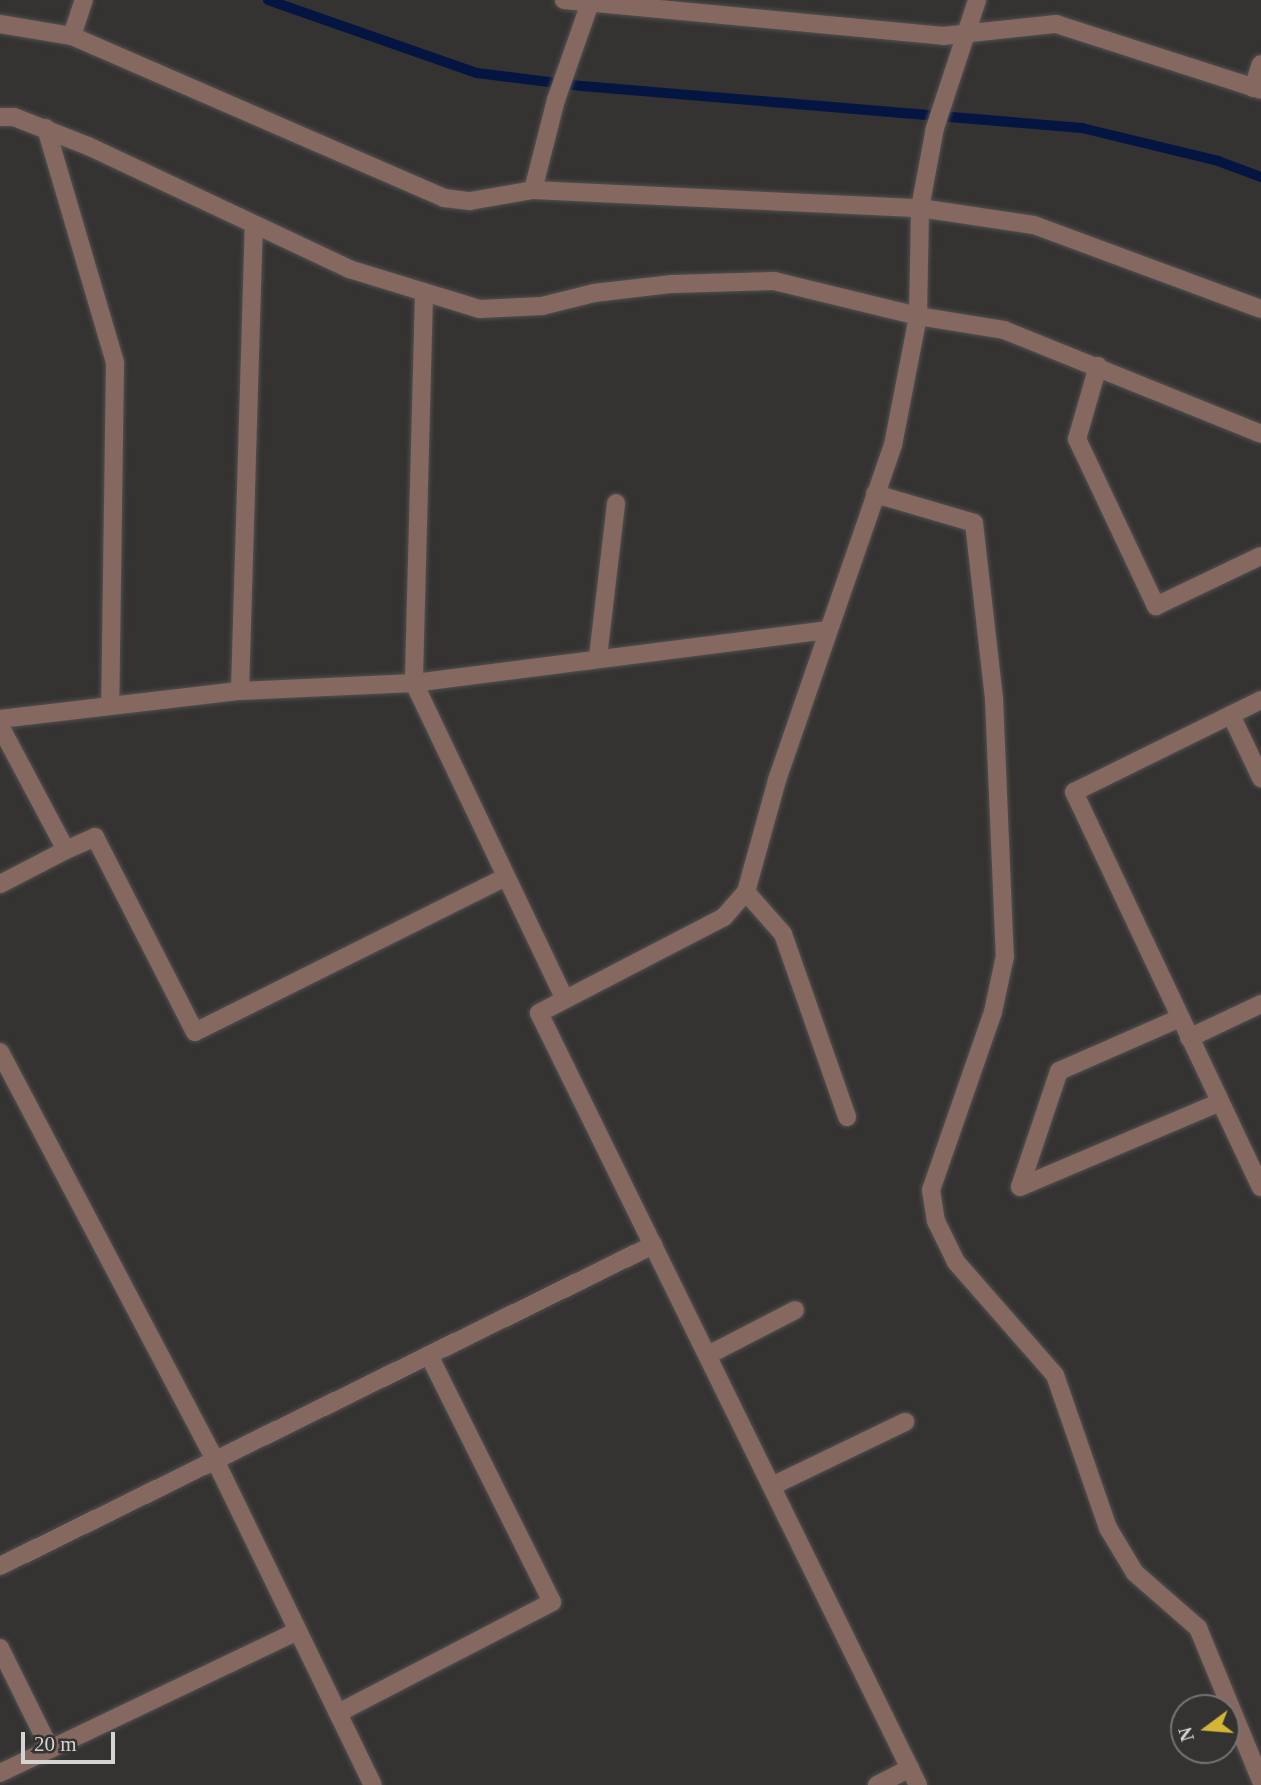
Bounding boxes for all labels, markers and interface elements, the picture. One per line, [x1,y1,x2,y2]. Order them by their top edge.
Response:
north arrow [1170,1694,1240,1764]
scale bar [24,1718,119,1762]
text: N [1174,1725,1198,1744]
text: 20 m [34,1732,77,1756]

